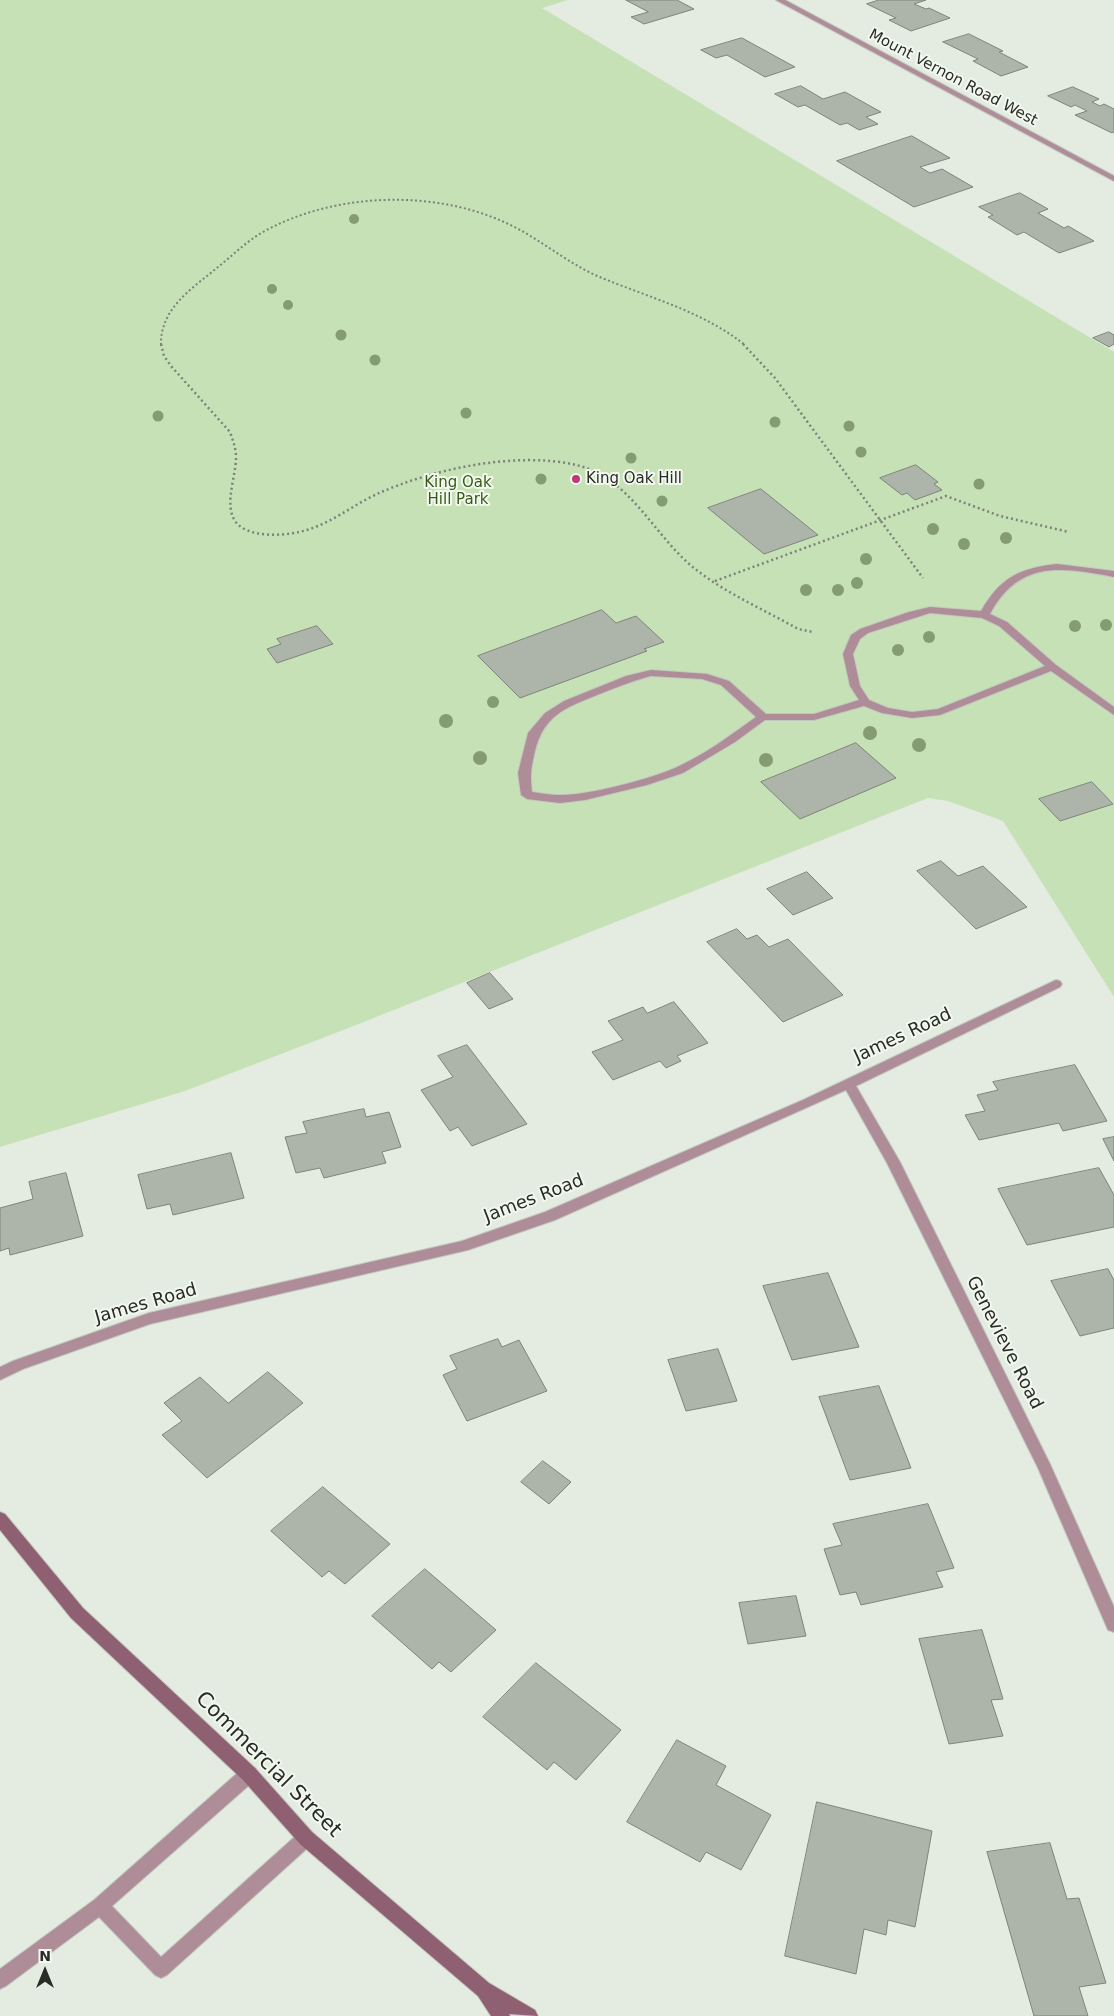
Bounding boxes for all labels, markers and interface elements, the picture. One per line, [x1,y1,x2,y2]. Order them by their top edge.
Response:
street label: Mount Vernon Road West [866,26,1040,130]
place label: King Oak Hill [586,470,682,488]
marker: King Oak Hill [570,473,582,485]
park label: King Oak Hill Park [424,474,492,509]
street label: James Road [851,1004,955,1068]
street label: James Road [481,1170,587,1228]
street label: Genevieve Road [961,1273,1047,1413]
street label: James Road [92,1279,200,1329]
street label: Commercial Street [190,1687,346,1843]
north arrow [20,1946,70,1996]
text: N [39,1948,51,1964]

